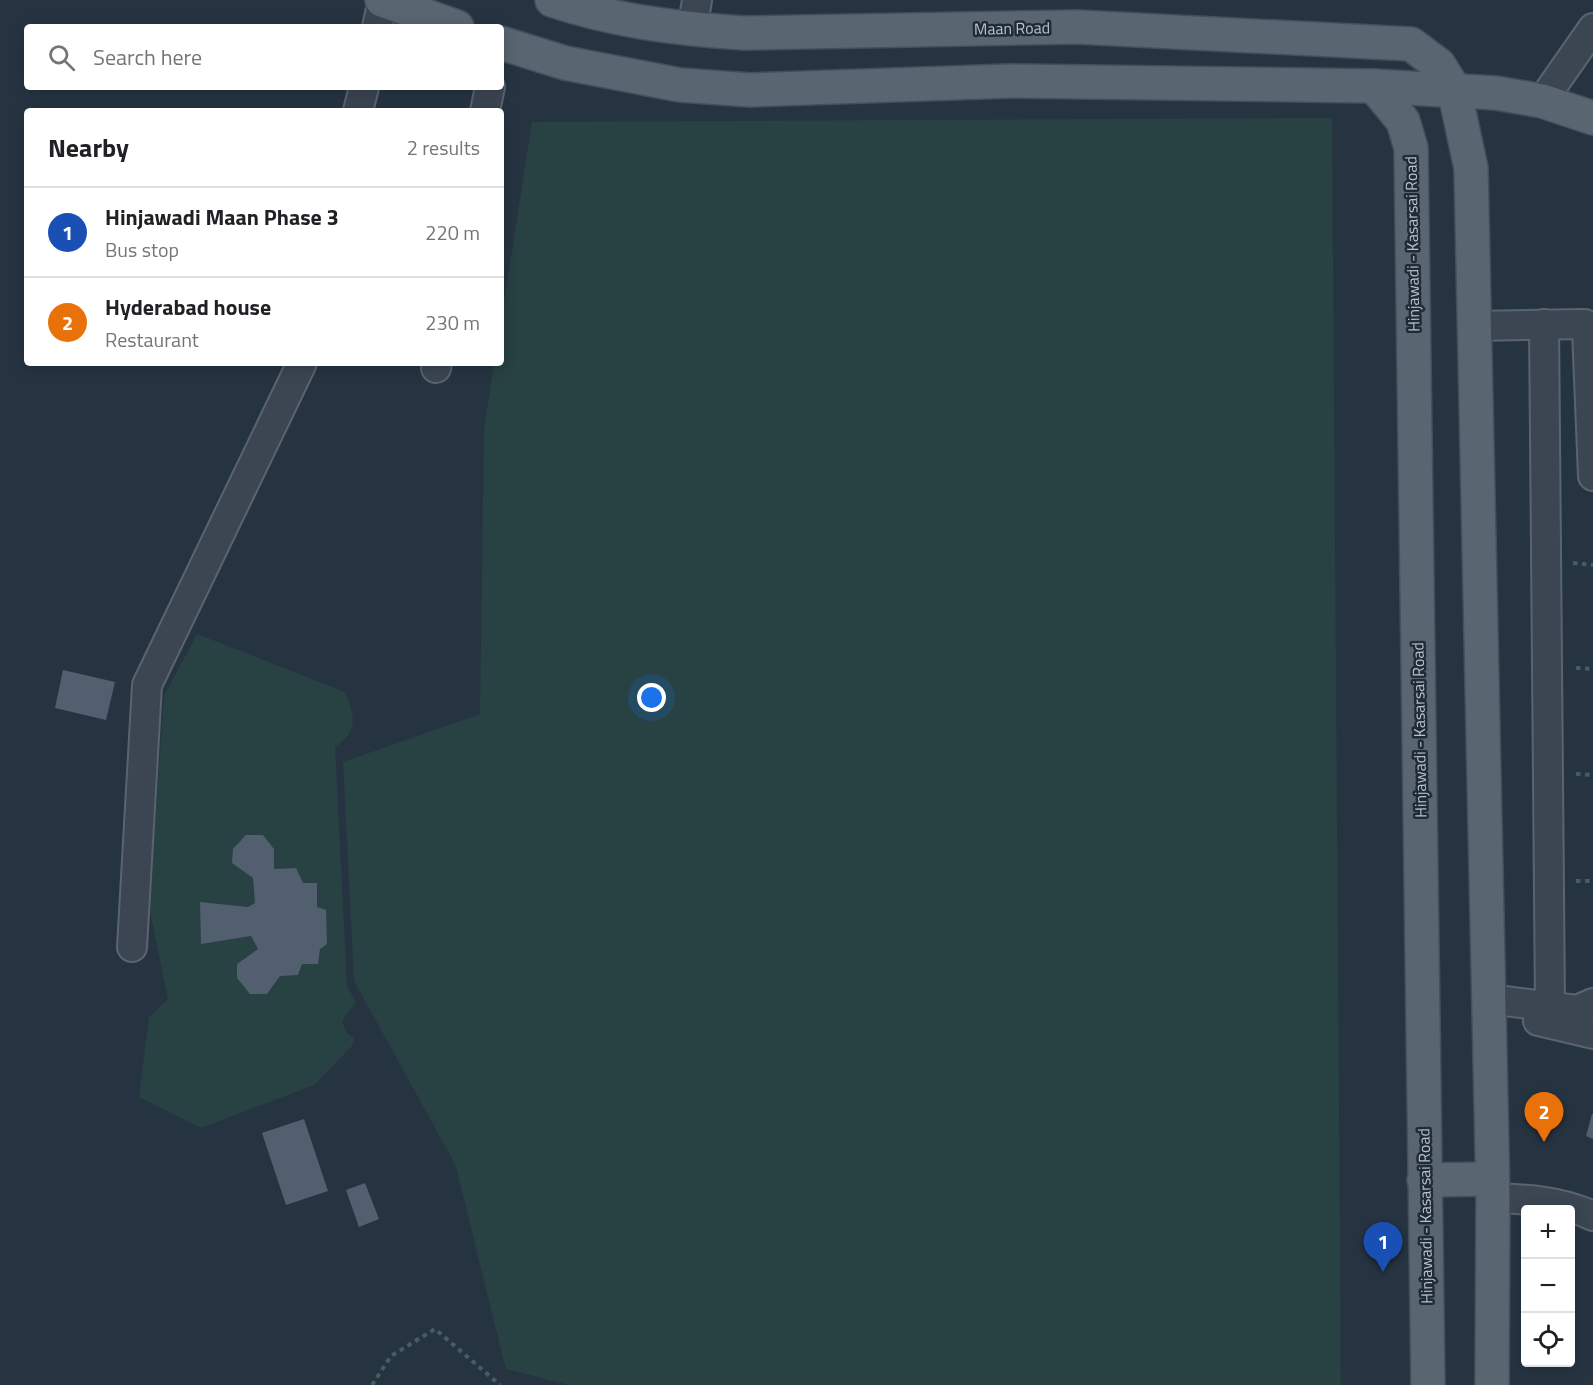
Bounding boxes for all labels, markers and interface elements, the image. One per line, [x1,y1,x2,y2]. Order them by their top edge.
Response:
street label: Maan Road [974,15,1050,41]
search box [24,24,504,90]
text: Search here [93,40,202,74]
icon: search [45,41,78,74]
text: Nearby [48,128,129,167]
text: 2 results [407,132,480,163]
street label: Hinjawadi - Kasarsai Road [1398,156,1426,332]
text: Hinjawadi Maan Phase 3 [105,200,339,234]
text: 1 [62,217,73,248]
text: 220 m [425,217,480,248]
text: Bus stop [105,234,179,265]
text: Hyderabad house [105,290,271,324]
text: 2 [62,307,73,338]
text: 230 m [425,307,480,338]
text: Restaurant [105,324,199,355]
street label: Hinjawadi - Kasarsai Road [1405,642,1433,818]
your location [637,683,666,712]
pin: 2 [1524,1092,1564,1142]
street label: Hinjawadi - Kasarsai Road [1411,1128,1439,1304]
map controls [1521,1205,1575,1367]
button: + [1521,1205,1575,1259]
pin: 1 [1364,1222,1402,1272]
button: − [1521,1259,1575,1313]
button: locate [1521,1313,1575,1367]

